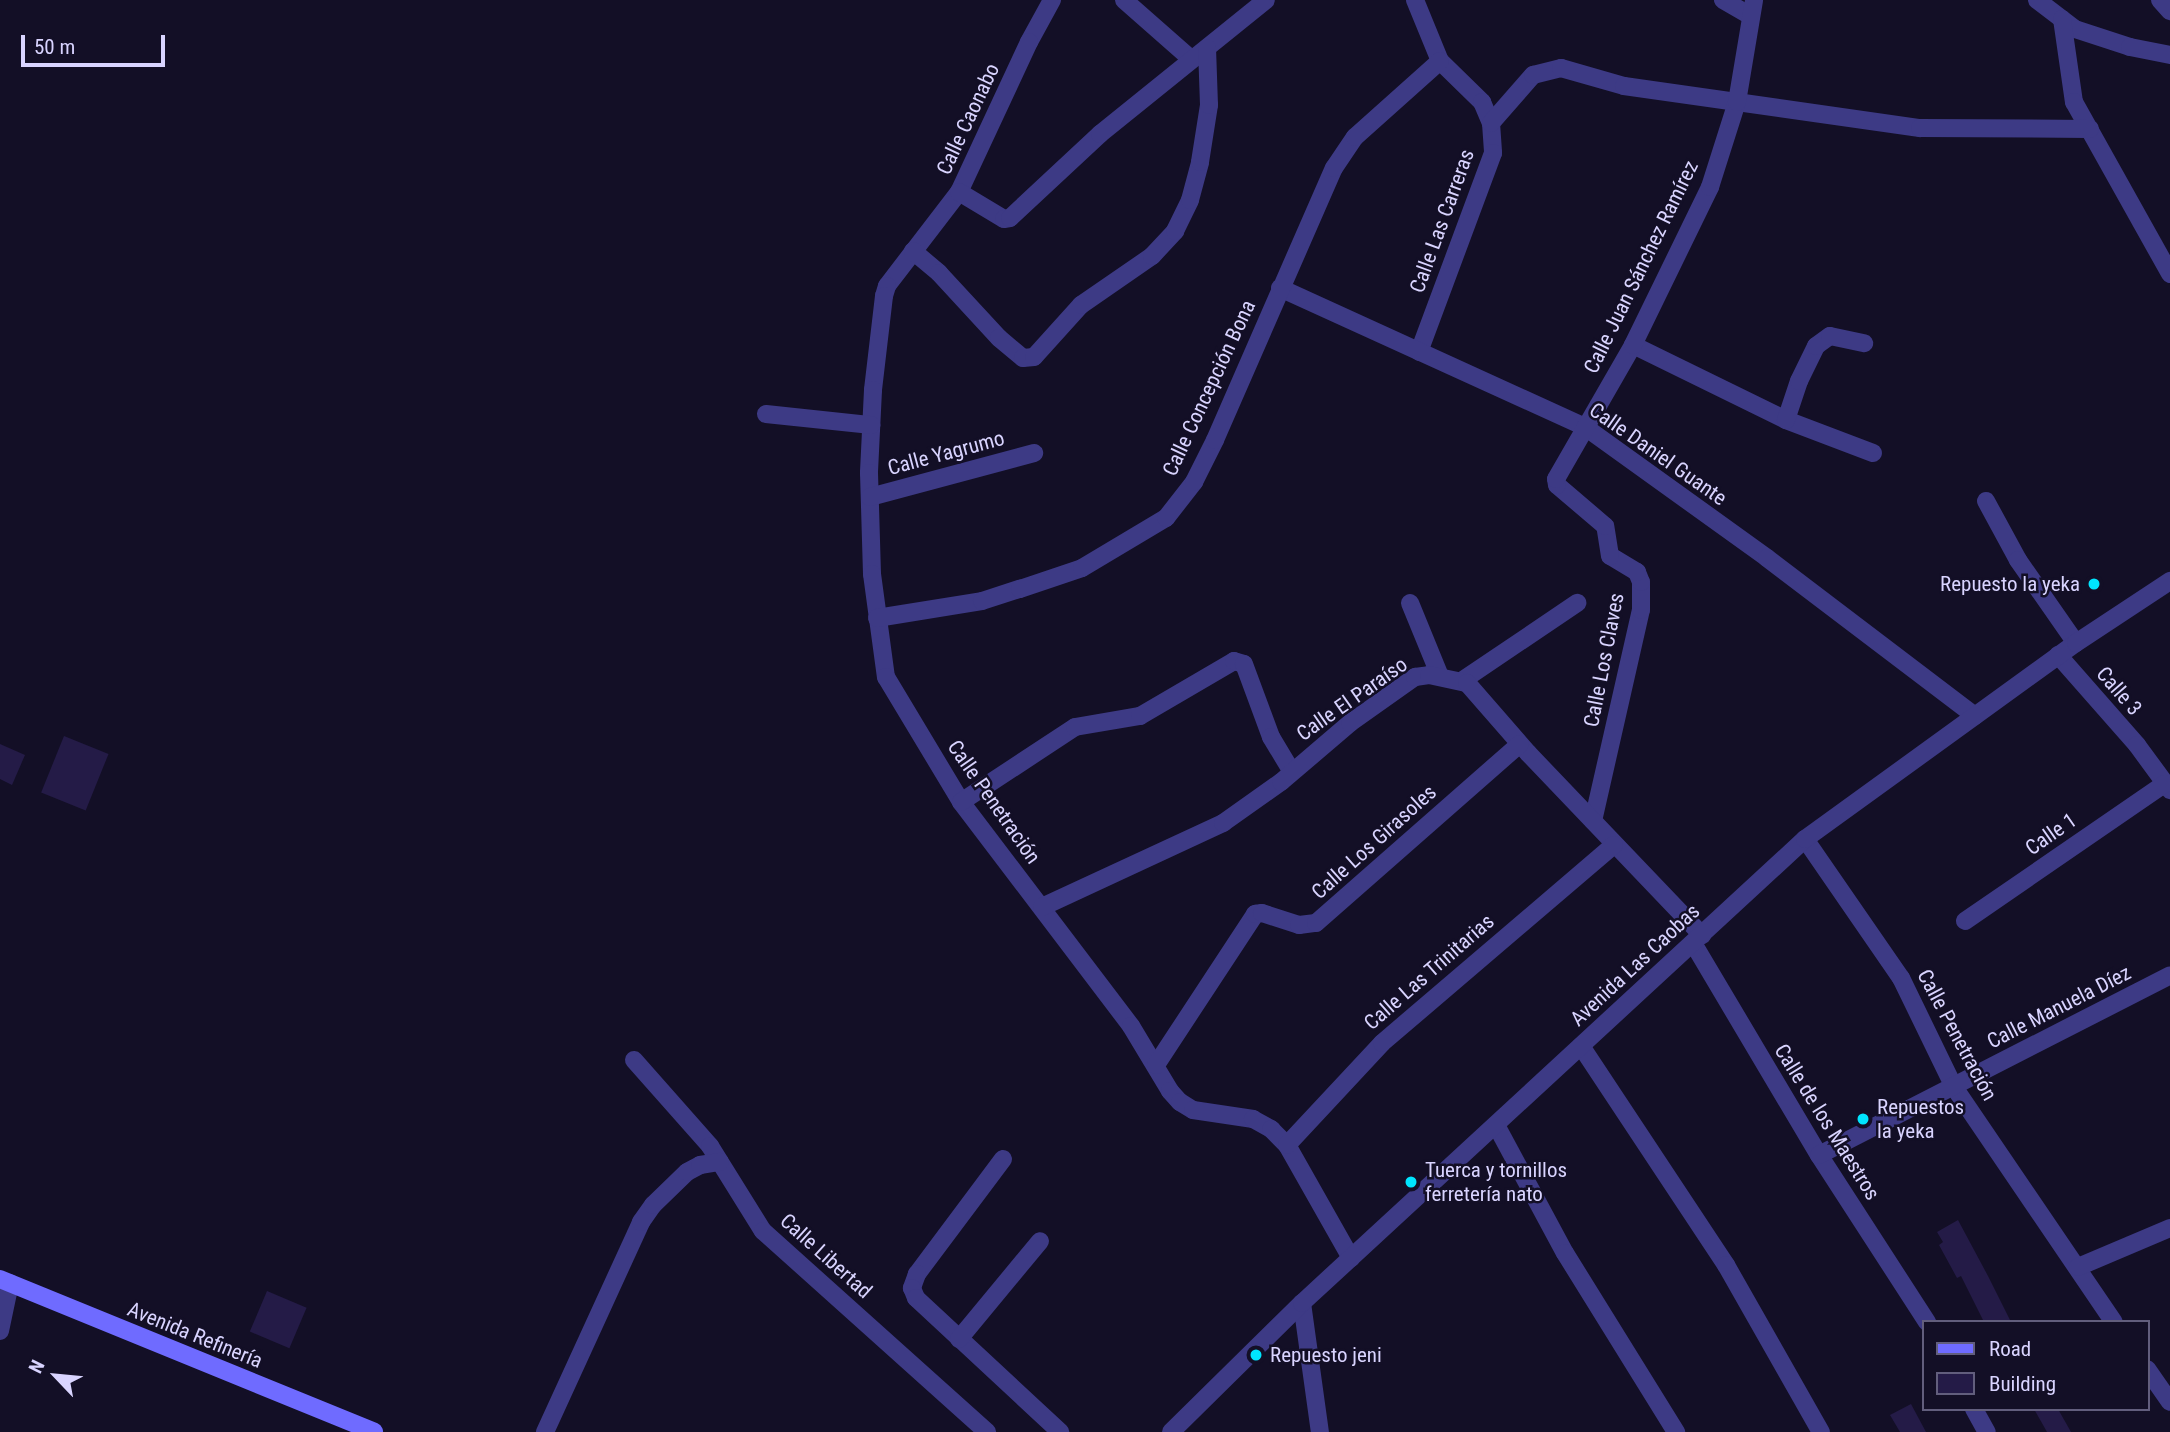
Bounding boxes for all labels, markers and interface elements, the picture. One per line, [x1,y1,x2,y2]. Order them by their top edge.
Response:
scale bar [24,21,168,65]
text: 50 m [34,35,75,59]
street label: Calle Caonabo [931,59,1005,179]
street label: Calle Las Carreras [1404,146,1480,296]
street label: Calle Juan Sánchez Ramírez [1578,156,1704,378]
street label: Calle Concepción Bona [1157,296,1261,480]
street label: Calle Daniel Guante [1585,397,1731,511]
street label: Calle Yagrumo [885,425,1007,481]
place label: Repuesto la yeka [1940,571,2080,597]
marker: Repuesto la yeka [2086,576,2102,592]
street label: Calle Los Claves [1579,591,1629,729]
street label: Calle El Paraíso [1292,652,1412,746]
street label: Calle 3 [2091,661,2147,721]
street label: Calle Penetración [942,735,1046,869]
street label: Calle Los Girasoles [1307,779,1441,905]
street label: Calle 1 [2021,807,2081,861]
street label: Avenida Las Caobas [1565,899,1705,1031]
street label: Calle Las Trinitarias [1359,909,1499,1035]
street label: Calle Manuela Díez [1983,960,2135,1054]
street label: Calle Penetración [1912,965,2002,1105]
street label: Calle de los Maestros [1769,1039,1885,1205]
place label: Repuestos la yeka [1877,1094,1964,1144]
marker: Repuestos la yeka [1855,1111,1871,1127]
place label: Tuerca y tornillos ferretería nato [1425,1157,1567,1207]
marker: Tuerca y tornillos ferretería nato [1403,1174,1419,1190]
street label: Calle Libertad [775,1208,877,1304]
street label: Avenida Refinería [124,1296,266,1374]
legend [1922,1320,2149,1411]
text: Road [1989,1337,2031,1361]
north arrow [21,1341,91,1411]
place label: Repuesto jeni [1270,1342,1382,1368]
marker: Repuesto jeni [1248,1347,1264,1363]
text: N [24,1356,50,1377]
text: Building [1989,1372,2056,1396]

